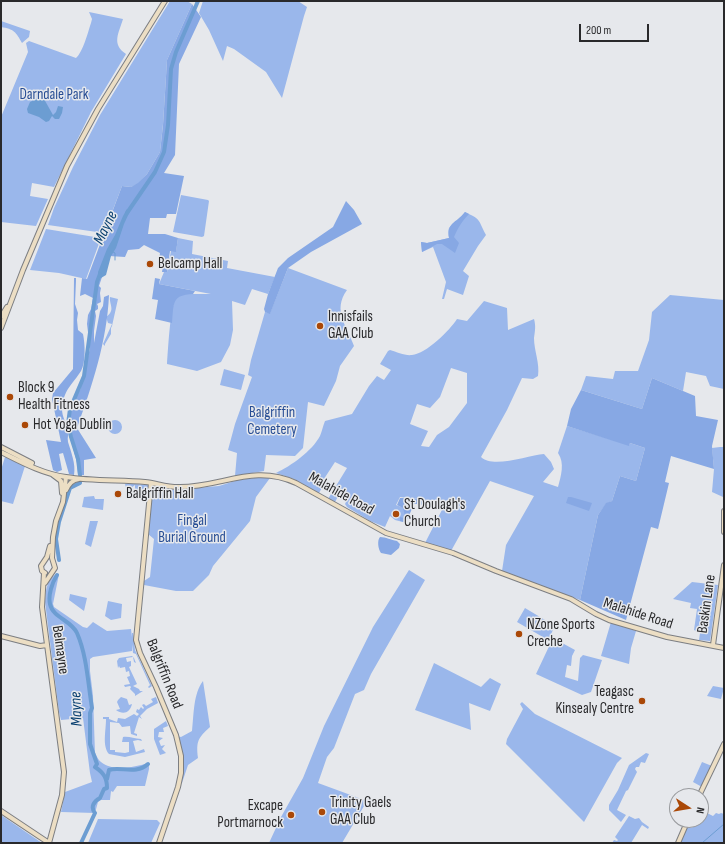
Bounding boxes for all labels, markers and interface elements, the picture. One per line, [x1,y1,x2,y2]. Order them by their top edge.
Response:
scale bar [581,16,651,42]
text: 200 m [586,23,611,38]
park label: Darndale Park [20,86,88,104]
water label: Mayne [90,208,122,248]
place label: Belcamp Hall [158,255,222,273]
marker: Belcamp Hall [145,259,155,269]
place label: Innisfails GAA Club [328,308,374,343]
marker: Innisfails GAA Club [315,321,325,331]
place label: Block 9 Health Fitness [18,379,90,414]
marker: Block 9 Health Fitness [5,392,15,402]
park label: Balgriffin Cemetery [247,404,297,439]
place label: Hot Yoga Dublin [33,416,112,434]
marker: Hot Yoga Dublin [20,420,30,430]
street label: Malahide Road [305,469,377,519]
place label: Balgriffin Hall [126,485,194,503]
marker: Balgriffin Hall [113,489,123,499]
place label: St Doulagh's Church [404,496,465,531]
marker: St Doulagh's Church [391,509,401,519]
park label: Fingal Burial Ground [158,512,226,547]
street label: Baskin Lane [694,574,720,634]
street label: Malahide Road [601,594,675,634]
place label: NZone Sports Creche [527,616,595,651]
street label: Belmayne [48,624,72,676]
marker: NZone Sports Creche [514,629,524,639]
street label: Balgriffin Road [142,637,186,711]
place label: Teagasc Kinsealy Centre [555,683,634,718]
water label: Mayne [67,691,87,727]
marker: Teagasc Kinsealy Centre [637,696,647,706]
north arrow [669,788,709,828]
place label: Trinity Gaels GAA Club [330,794,391,829]
place label: Excape Portmarnock [217,797,283,832]
text: N [693,806,707,815]
marker: Trinity Gaels GAA Club [317,807,327,817]
marker: Excape Portmarnock [286,810,296,820]

